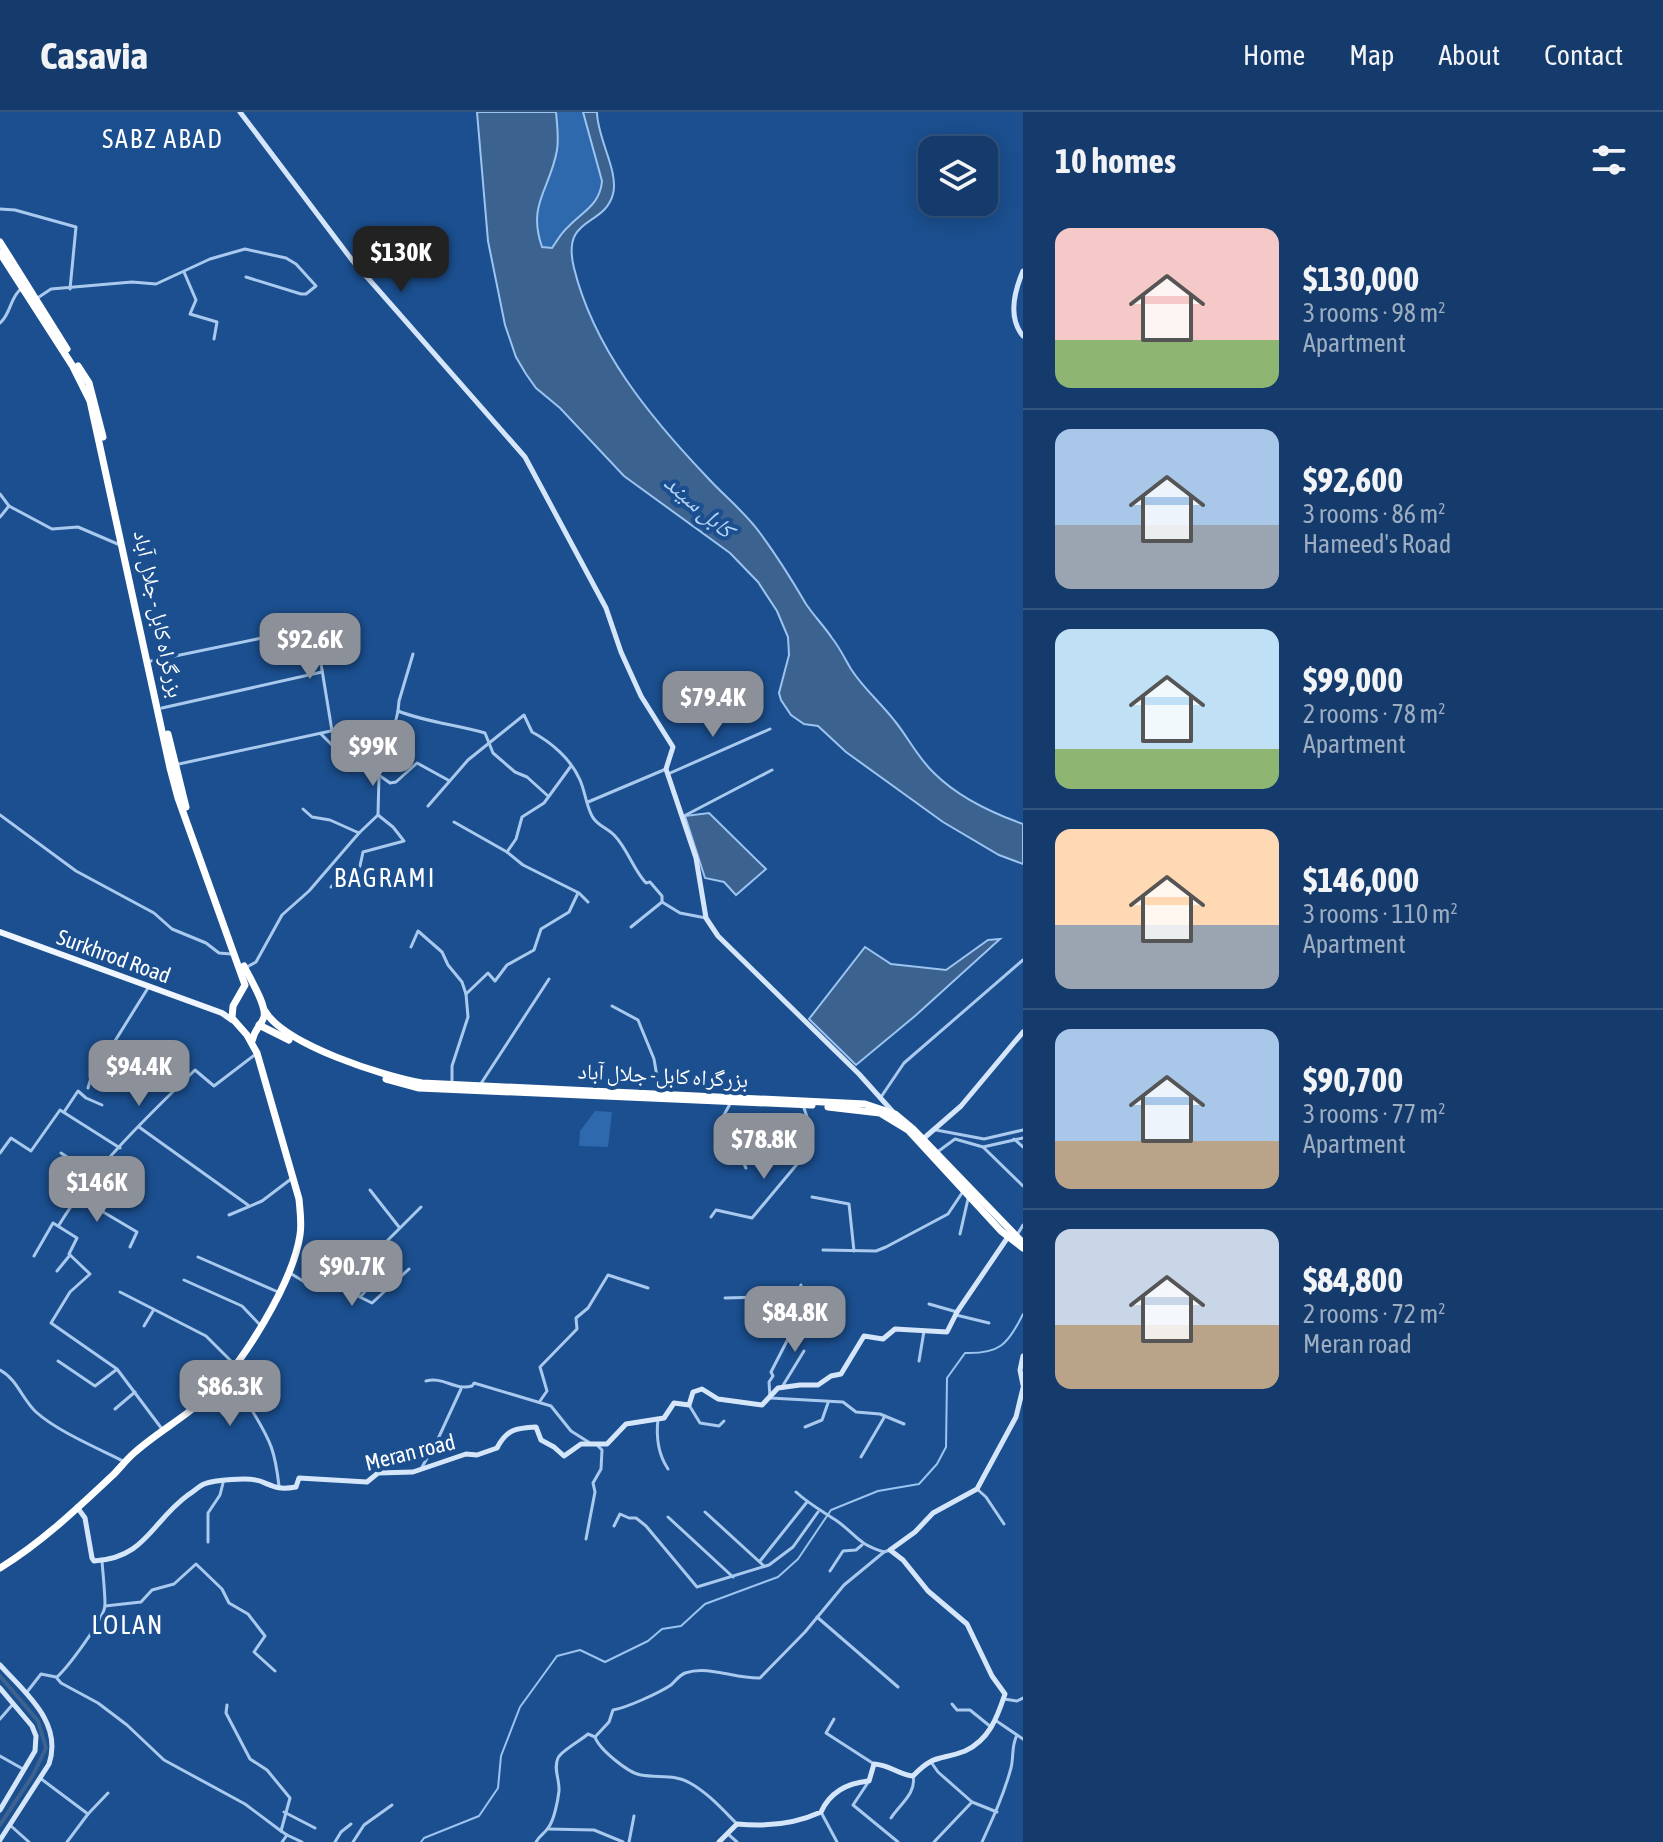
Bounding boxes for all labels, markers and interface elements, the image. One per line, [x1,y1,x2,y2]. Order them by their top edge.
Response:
text: Casavia [40,34,148,77]
text: Home [1243,39,1305,71]
text: Map [1349,39,1394,71]
text: About [1438,39,1500,71]
text: Contact [1544,39,1623,71]
district label: SABZ ABAD [102,124,224,154]
map controls [918,136,998,216]
button: layers [918,136,998,216]
icon: filters [1587,138,1631,182]
text: 10 homes [1055,141,1176,180]
pin: $130K [345,226,457,294]
text: $130K [371,237,431,267]
text: $130,000 [1303,259,1419,298]
icon: home [1119,260,1215,356]
text: 3 rooms · 98 m² [1303,298,1445,328]
text: Apartment [1303,328,1406,358]
text: $92,600 [1303,460,1403,499]
icon: home [1119,461,1215,557]
water label: کابل سيند [658,468,743,547]
text: 3 rooms · 86 m² [1303,499,1445,529]
street label: بزرگراه کابل- جلال آباد [128,528,189,700]
text: Hameed's Road [1303,529,1451,559]
pin: $92.6K [245,613,375,681]
text: $92.6K [278,624,342,654]
text: $99,000 [1303,660,1403,699]
icon: home [1119,661,1215,757]
pin: $79.4K [648,671,778,739]
text: $79.4K [681,682,745,712]
text: 2 rooms · 78 m² [1303,699,1445,729]
pin: $99K [326,720,420,788]
text: Apartment [1303,729,1406,759]
text: $99K [349,731,397,761]
text: $146,000 [1303,860,1419,899]
icon: home [1119,861,1215,957]
district label: BAGRAMI [334,863,436,893]
text: 3 rooms · 110 m² [1303,899,1458,929]
street label: Surkhrod Road [54,923,174,989]
text: Apartment [1303,929,1406,959]
pin: $94.4K [74,1040,204,1108]
text: $94.4K [107,1051,171,1081]
street label: بزرگراه کابل- جلال آباد [577,1058,749,1093]
text: $90,700 [1303,1060,1403,1099]
icon: home [1119,1061,1215,1157]
text: 3 rooms · 77 m² [1303,1099,1445,1129]
pin: $78.8K [699,1113,829,1181]
text: $78.8K [732,1124,796,1154]
text: Apartment [1303,1129,1406,1159]
pin: $146K [41,1156,153,1224]
text: $146K [67,1167,127,1197]
pin: $90.7K [287,1240,417,1308]
text: $90.7K [320,1251,384,1281]
text: $84,800 [1303,1260,1403,1299]
icon: home [1119,1261,1215,1357]
pin: $84.8K [730,1286,860,1354]
text: $84.8K [763,1297,827,1327]
text: 2 rooms · 72 m² [1303,1299,1445,1329]
text: Meran road [1303,1329,1412,1359]
pin: $86.3K [165,1360,295,1428]
text: $86.3K [198,1371,262,1401]
street label: Meran road [362,1428,458,1476]
district label: LOLAN [92,1610,164,1640]

